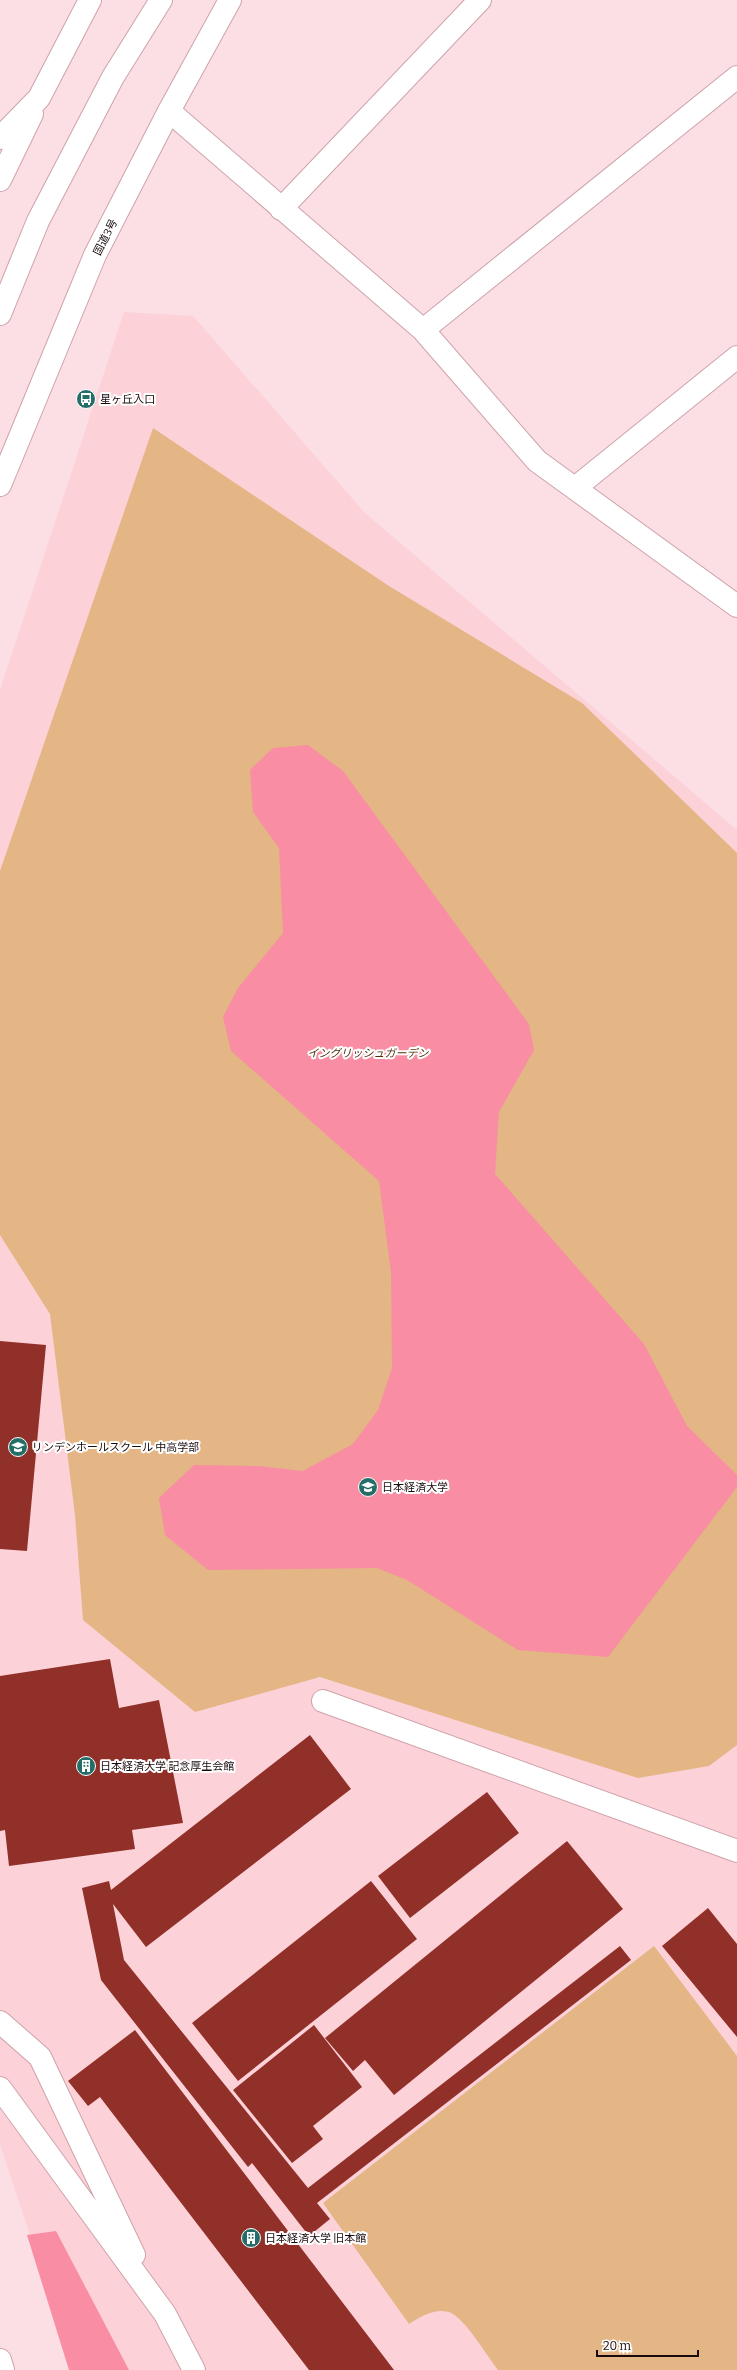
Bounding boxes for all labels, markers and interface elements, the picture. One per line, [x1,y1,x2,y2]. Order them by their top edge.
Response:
street label: 国道3号 [91,217,120,258]
bus stop icon: 星ヶ丘入口 [75,388,97,410]
place label: 星ヶ丘入口 [100,393,155,406]
park label: イングリッシュガーデン [308,1047,429,1060]
school or university icon: リンデンホールスクール 中高学部 [7,1436,29,1458]
place label: リンデンホールスクール 中高学部 [32,1441,199,1454]
school or university icon: 日本経済大学 [357,1476,379,1498]
place label: 日本経済大学 [382,1481,448,1494]
building icon: 日本経済大学 記念厚生会館 [75,1755,97,1777]
place label: 日本経済大学 記念厚生会館 [100,1760,234,1773]
building icon: 日本経済大学 旧本館 [240,2227,262,2249]
place label: 日本経済大学 旧本館 [265,2232,366,2245]
scale bar [597,2332,698,2358]
text: 20 m [603,2339,632,2353]

